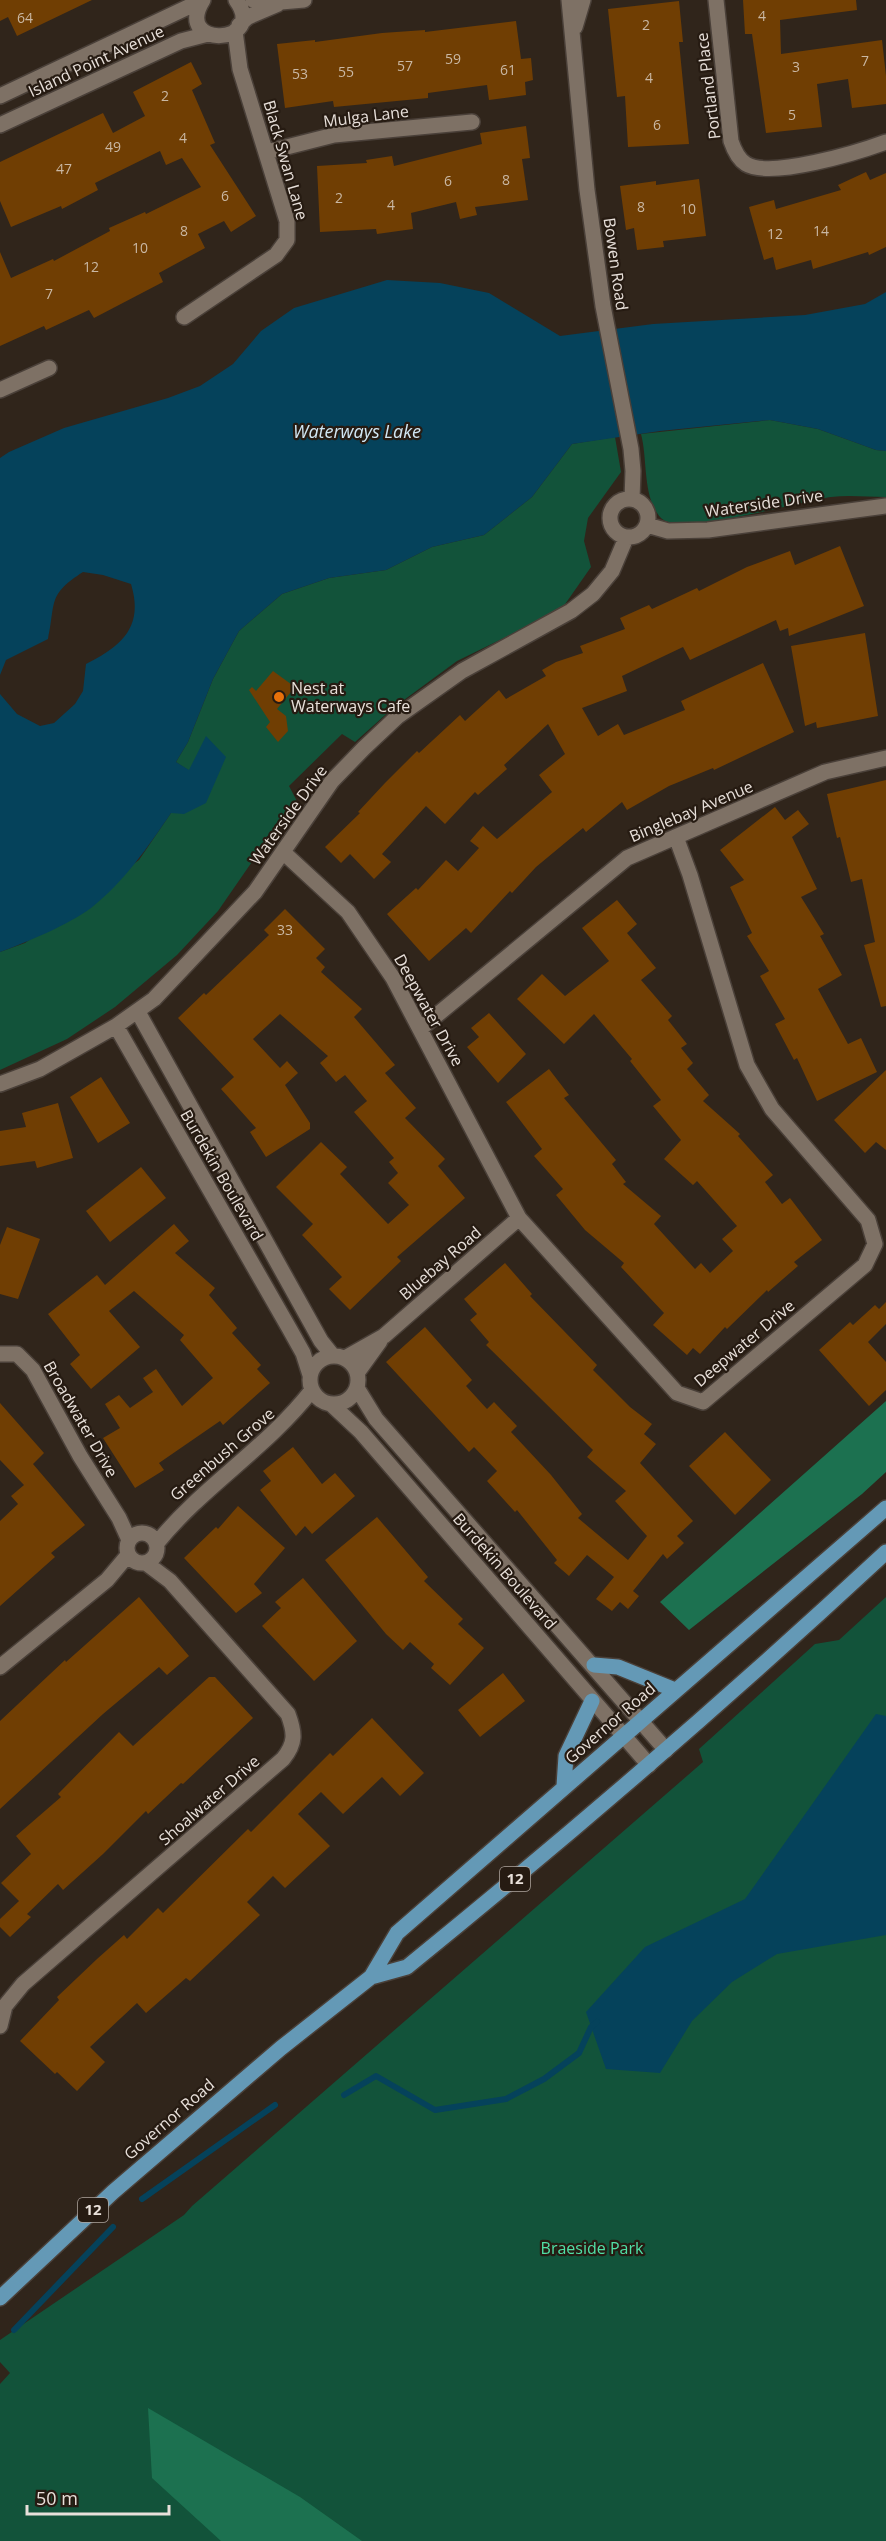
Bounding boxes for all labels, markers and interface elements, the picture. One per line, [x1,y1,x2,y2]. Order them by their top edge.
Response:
house number: 4 [758,6,766,25]
house number: 64 [17,8,33,27]
house number: 2 [642,15,650,34]
street label: Island Point Avenue [25,20,167,102]
street label: Portland Place [691,31,725,141]
house number: 59 [445,49,461,68]
house number: 7 [861,51,869,70]
house number: 57 [397,56,413,75]
house number: 3 [792,57,800,76]
house number: 61 [500,60,516,79]
house number: 55 [338,62,354,81]
house number: 53 [292,64,308,83]
house number: 4 [645,68,653,87]
house number: 2 [161,86,169,105]
street label: Black Swan Lane [258,98,314,222]
street label: Mulga Lane [322,100,410,132]
house number: 5 [788,105,796,124]
house number: 6 [653,115,661,134]
house number: 4 [179,128,187,147]
house number: 49 [105,137,121,156]
house number: 47 [56,159,72,178]
house number: 8 [502,170,510,189]
house number: 6 [444,171,452,190]
house number: 6 [221,186,229,205]
house number: 2 [335,188,343,207]
house number: 4 [387,195,395,214]
house number: 8 [637,197,645,216]
house number: 10 [680,199,696,218]
street label: Bowen Road [599,216,633,312]
house number: 8 [180,221,188,240]
house number: 14 [813,221,829,240]
house number: 12 [767,224,783,243]
house number: 10 [132,238,148,257]
house number: 12 [83,257,99,276]
house number: 7 [45,284,53,303]
water label: Waterways Lake [293,419,421,443]
street label: Waterside Drive [704,484,824,522]
place label: Nest at Waterways Cafe [291,677,410,717]
marker: Nest at Waterways Cafe [272,690,286,704]
street label: Waterside Drive [244,761,332,869]
street label: Binglebay Avenue [626,775,756,847]
house number: 33 [277,920,293,939]
street label: Deepwater Drive [389,950,469,1070]
street label: Burdekin Boulevard [176,1105,268,1245]
street label: Bluebay Road [394,1221,486,1305]
street label: Deepwater Drive [689,1294,799,1392]
street label: Broadwater Drive [39,1357,123,1481]
street label: Greenbush Grove [165,1402,279,1506]
street label: Burdekin Boulevard [448,1508,562,1634]
street label: Governor Road [560,1678,660,1768]
street label: Shoalwater Drive [154,1750,264,1850]
road number: 12 [500,1867,530,1891]
street label: Governor Road [119,2074,219,2164]
road number: 12 [78,2198,108,2222]
park label: Braeside Park [541,2237,644,2259]
scale bar [27,2478,170,2516]
text: 50 m [36,2486,78,2510]

